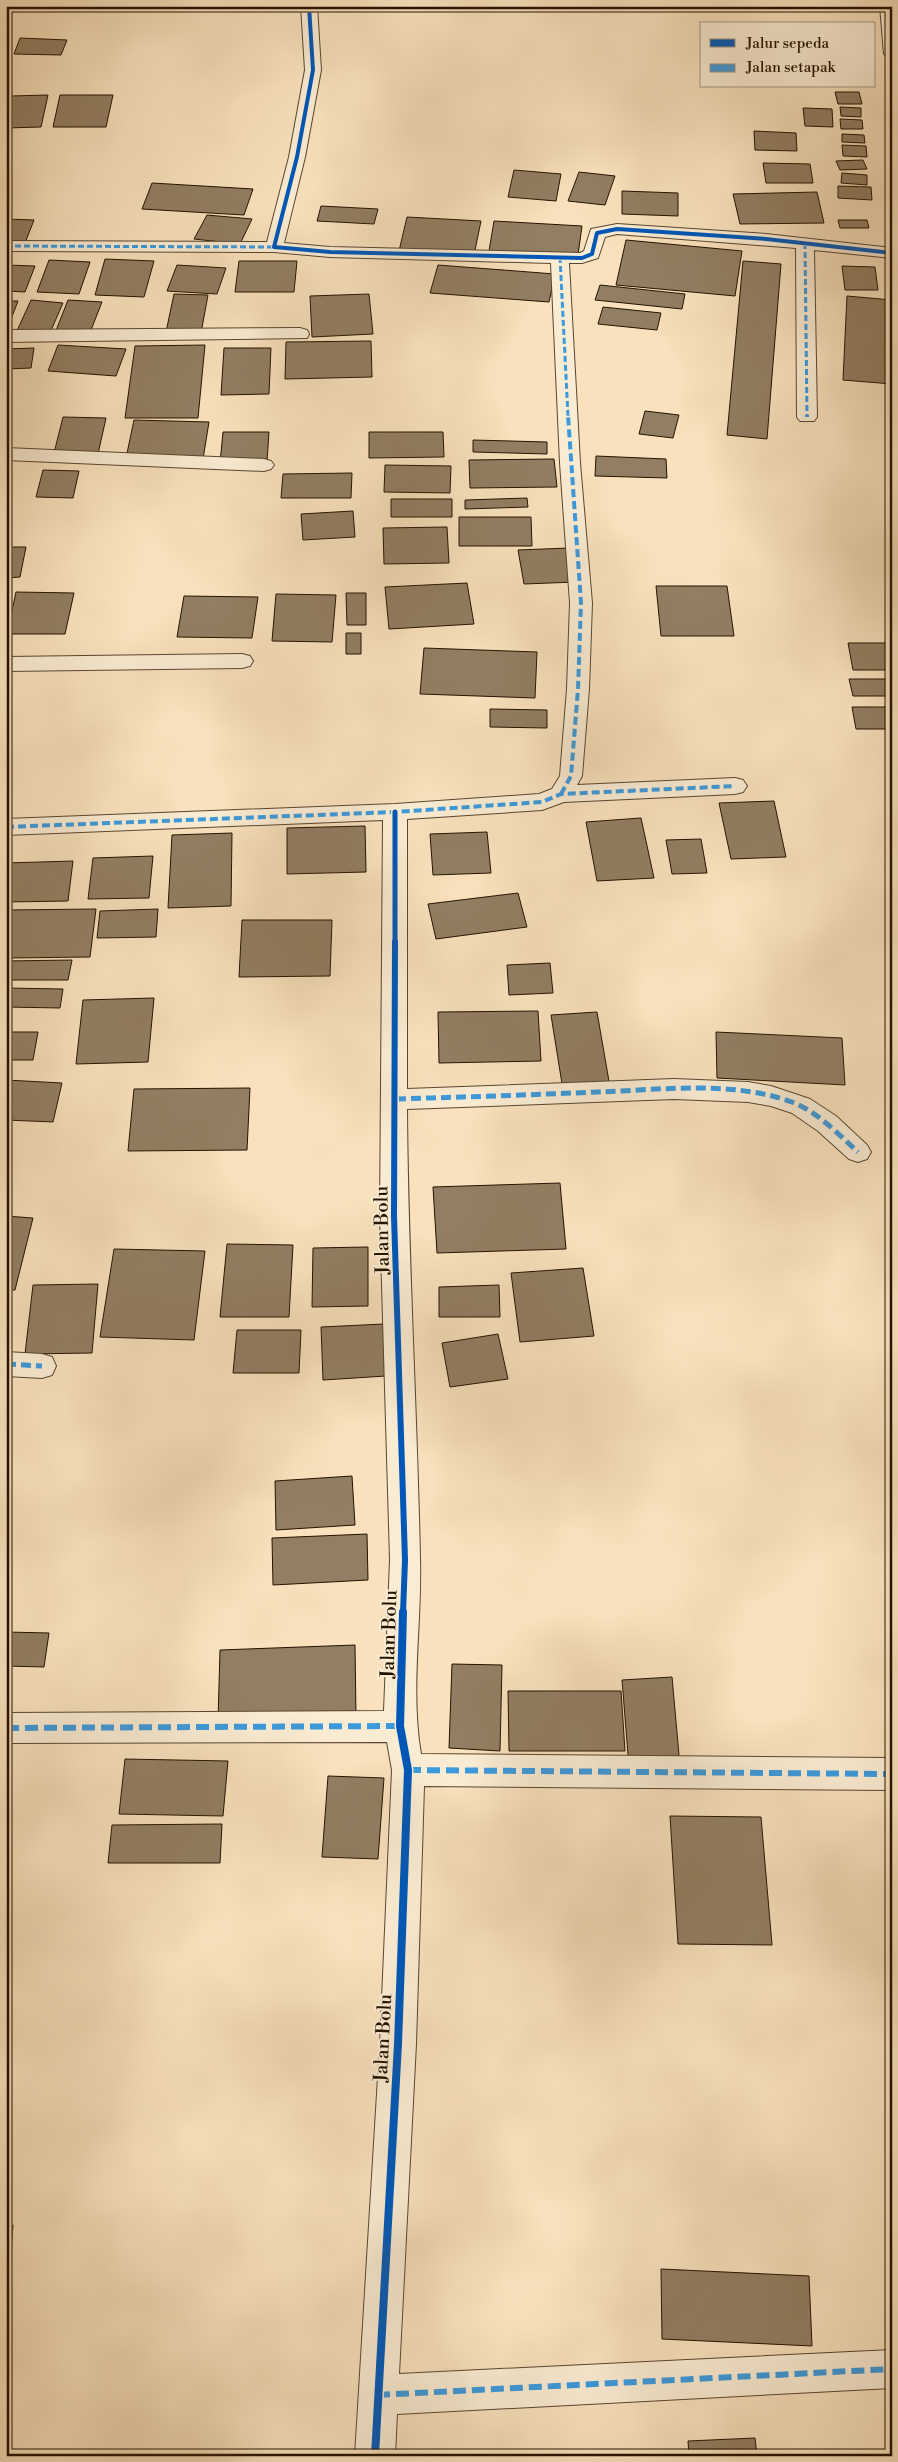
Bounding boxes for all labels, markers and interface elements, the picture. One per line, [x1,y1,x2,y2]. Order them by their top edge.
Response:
legend [700,22,876,88]
text: Jalur sepeda [745,34,829,53]
text: Jalan setapak [745,58,837,77]
street label: Jalan Bolu [369,1185,395,1276]
street label: Jalan Bolu [375,1589,403,1680]
street label: Jalan Bolu [369,1993,397,2084]

